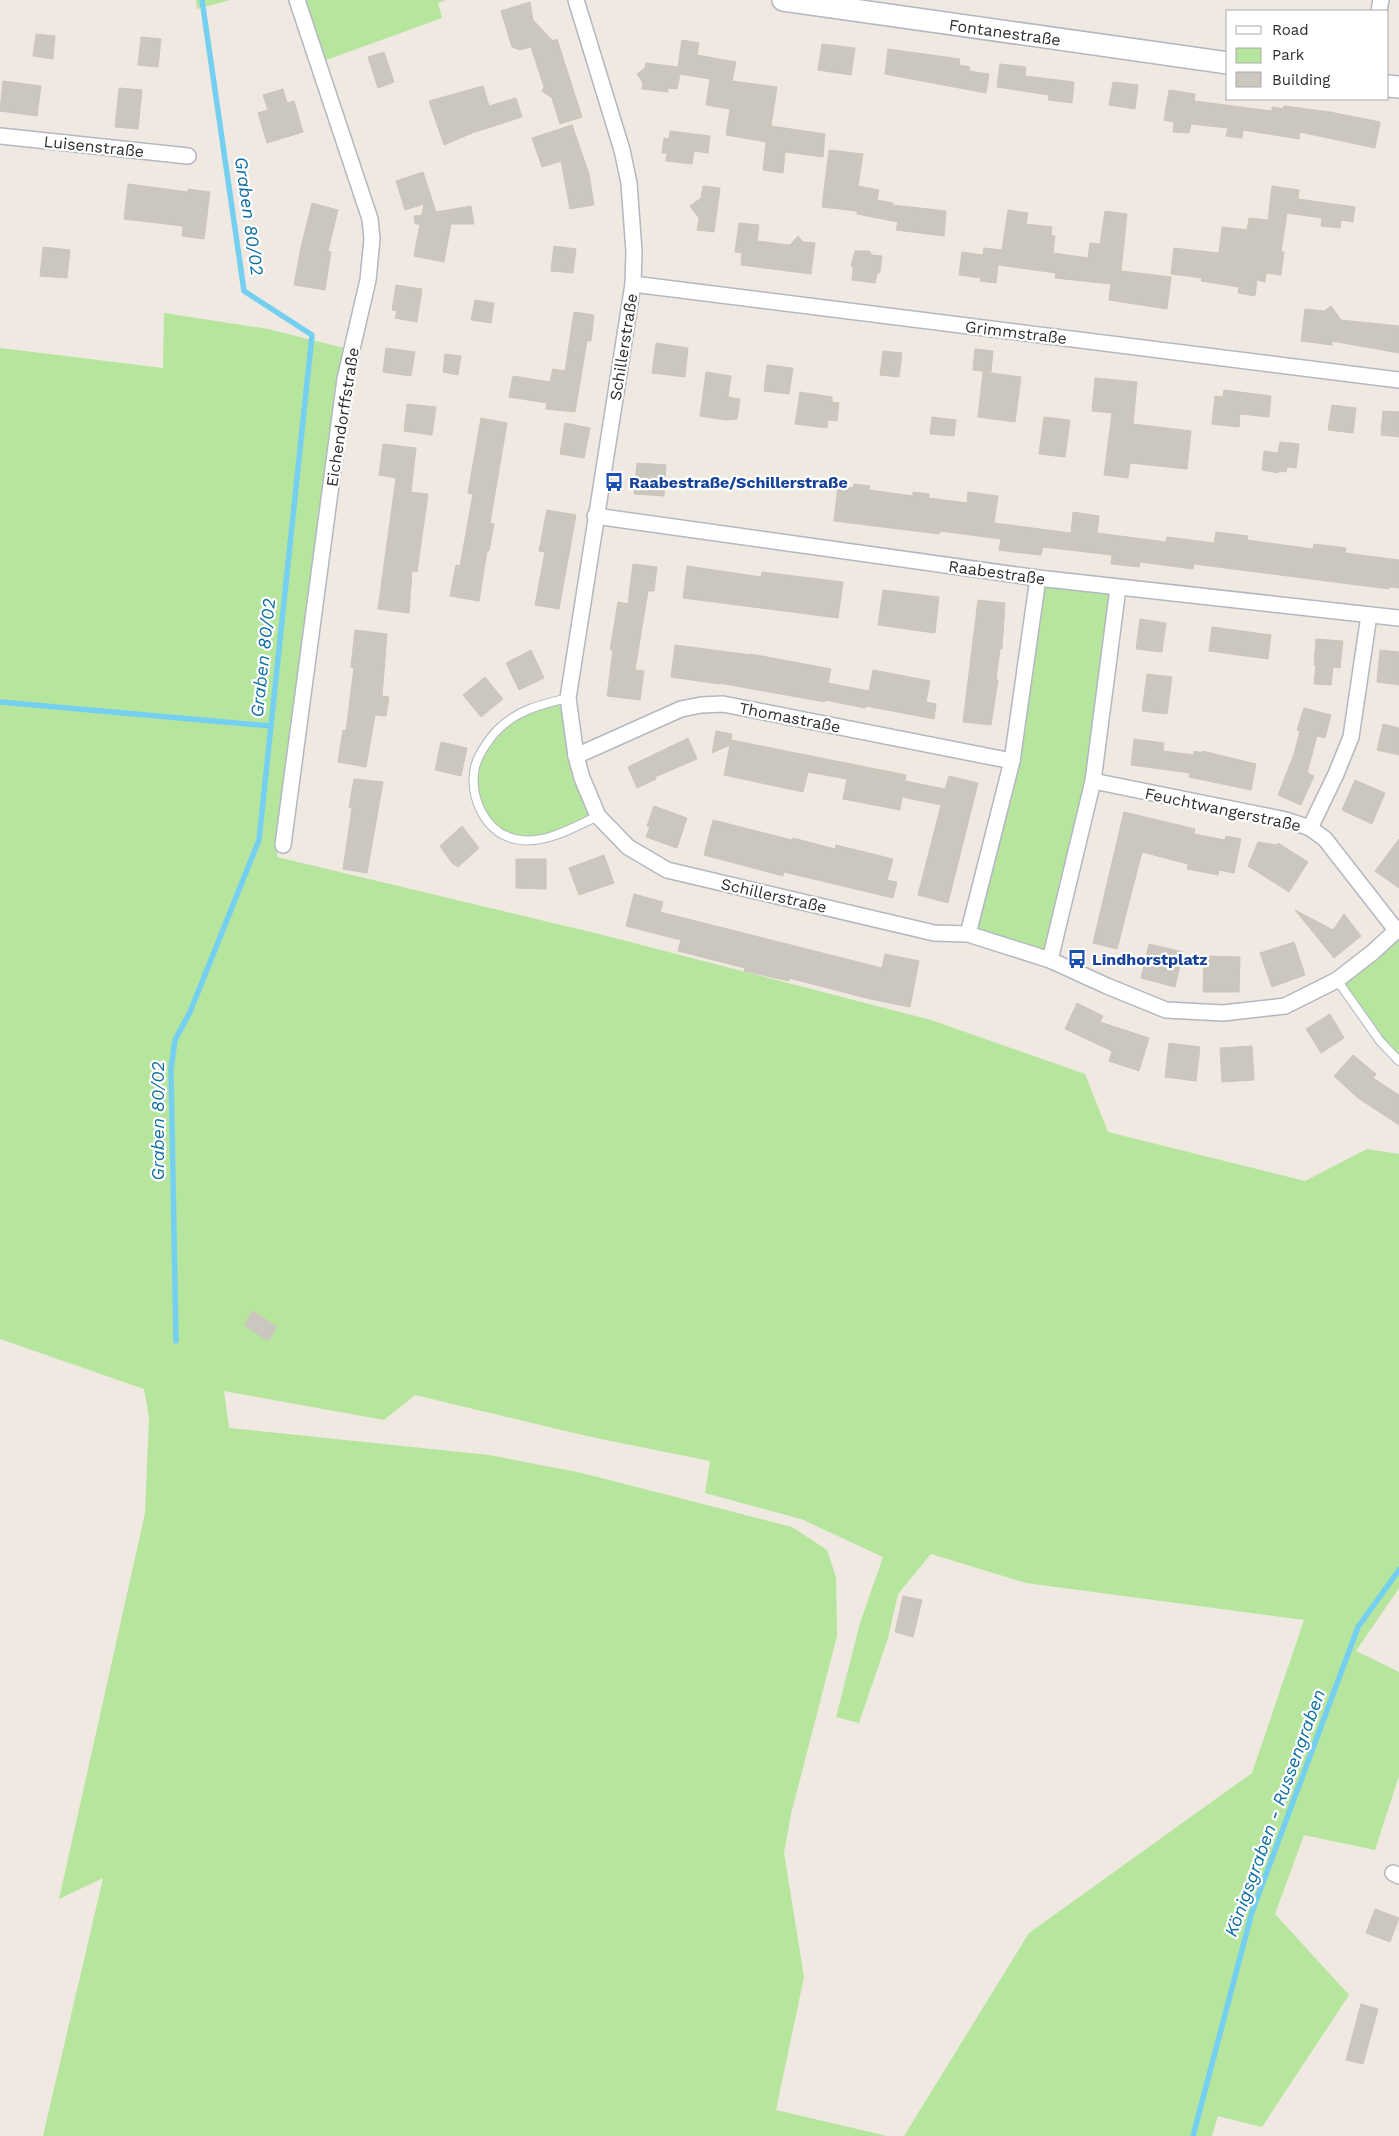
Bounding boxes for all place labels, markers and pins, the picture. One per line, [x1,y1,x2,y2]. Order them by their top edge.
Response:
bus stop icon: Raabestraße/Schillerstraße [603,471,625,493]
place label: Raabestraße/Schillerstraße [629,473,848,492]
bus stop icon: Lindhorstplatz [1066,948,1088,970]
place label: Lindhorstplatz [1092,950,1208,969]

